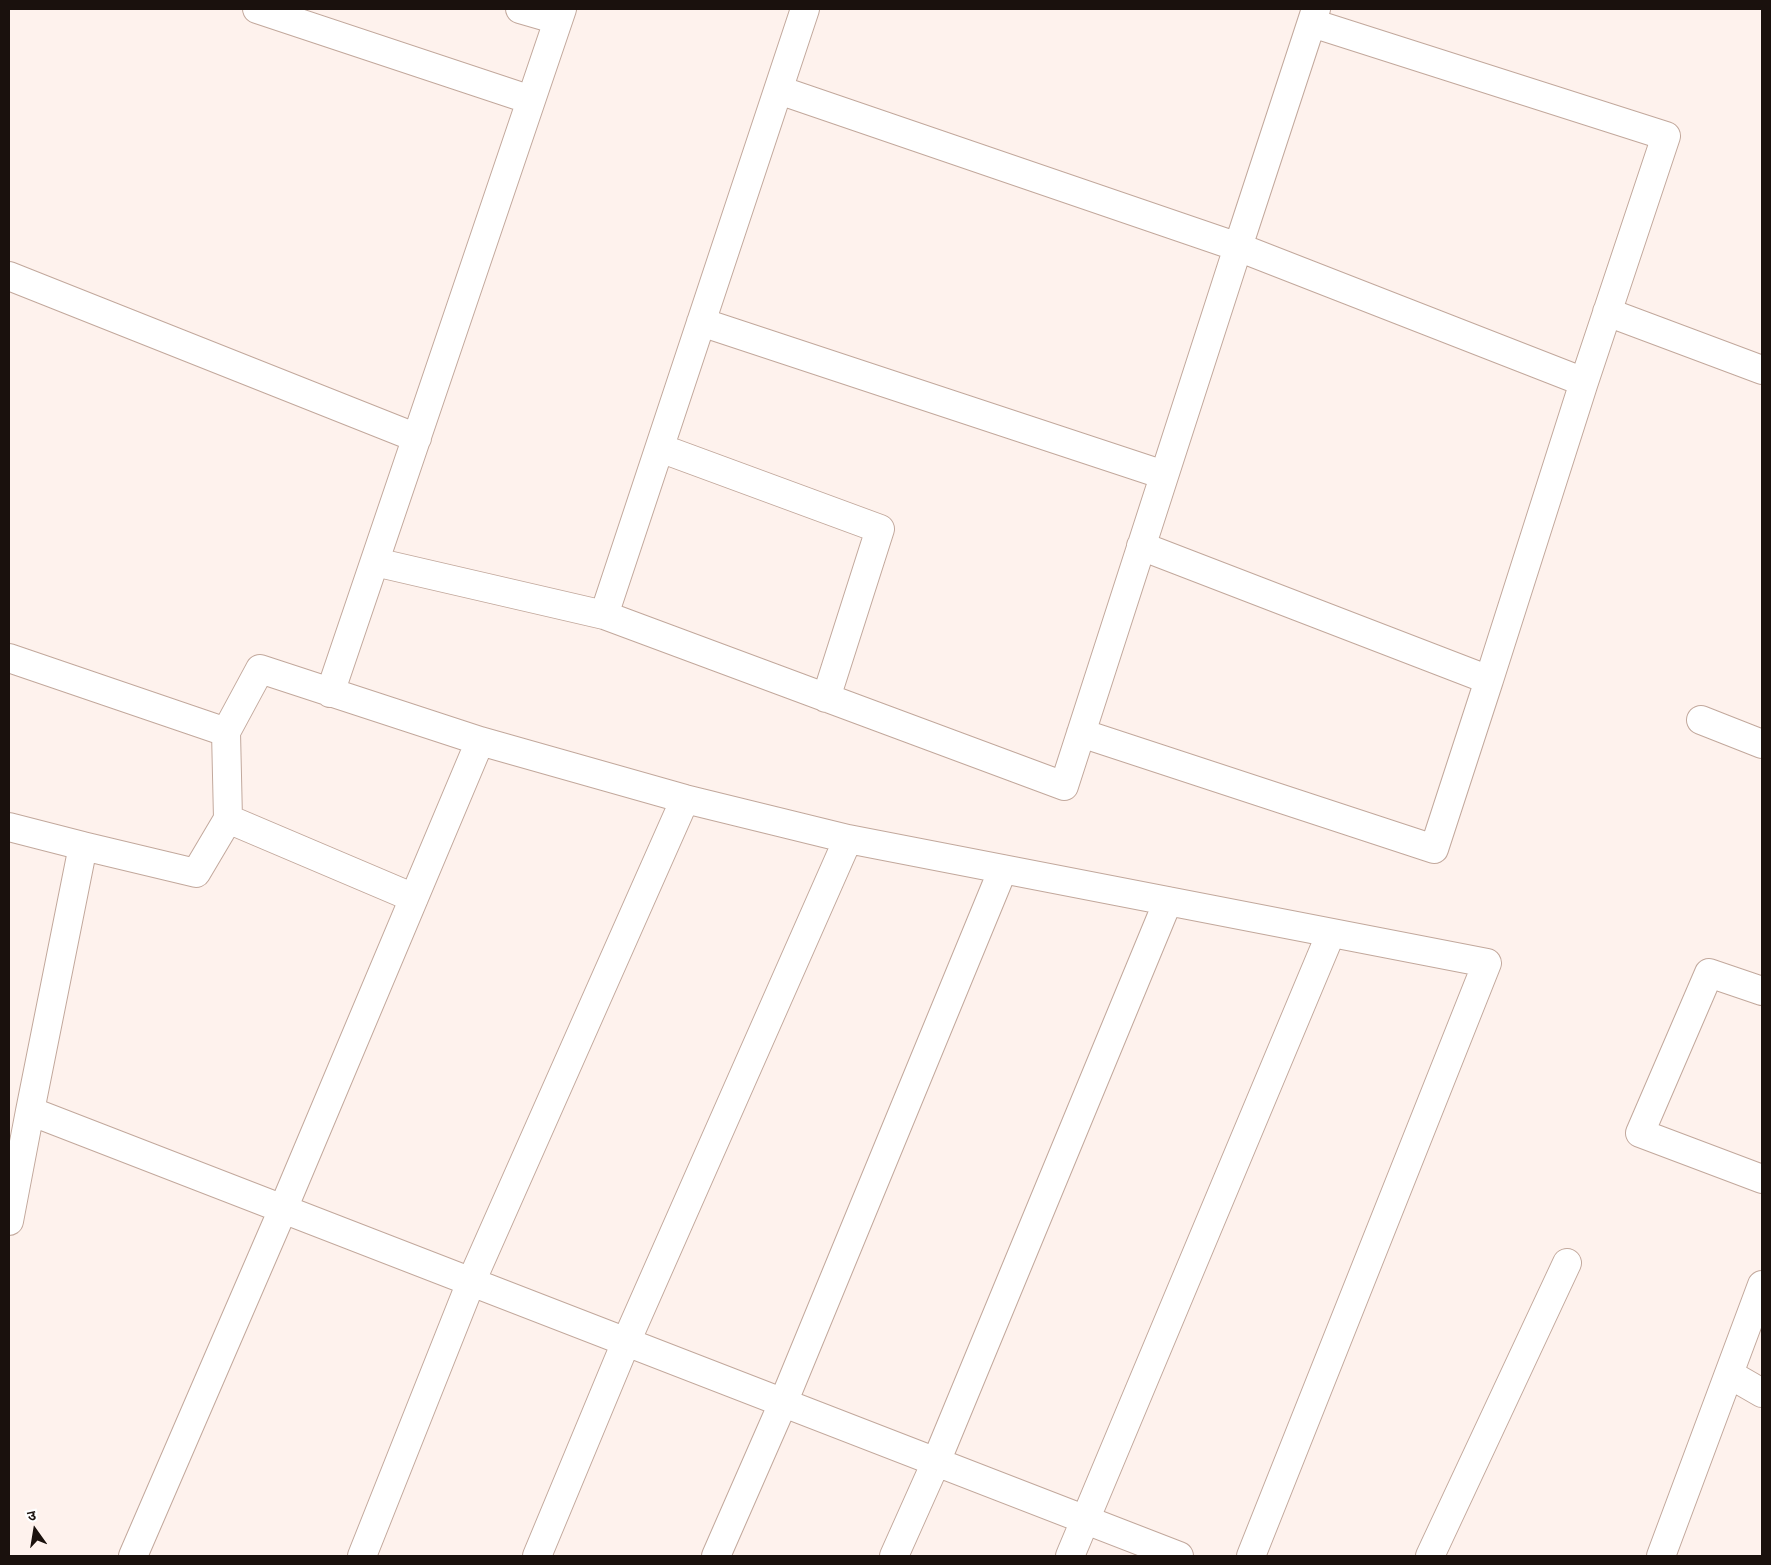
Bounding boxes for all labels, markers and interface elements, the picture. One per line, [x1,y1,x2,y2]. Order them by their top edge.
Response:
north arrow [10,1505,60,1555]
text: उ [26,1506,37,1524]

